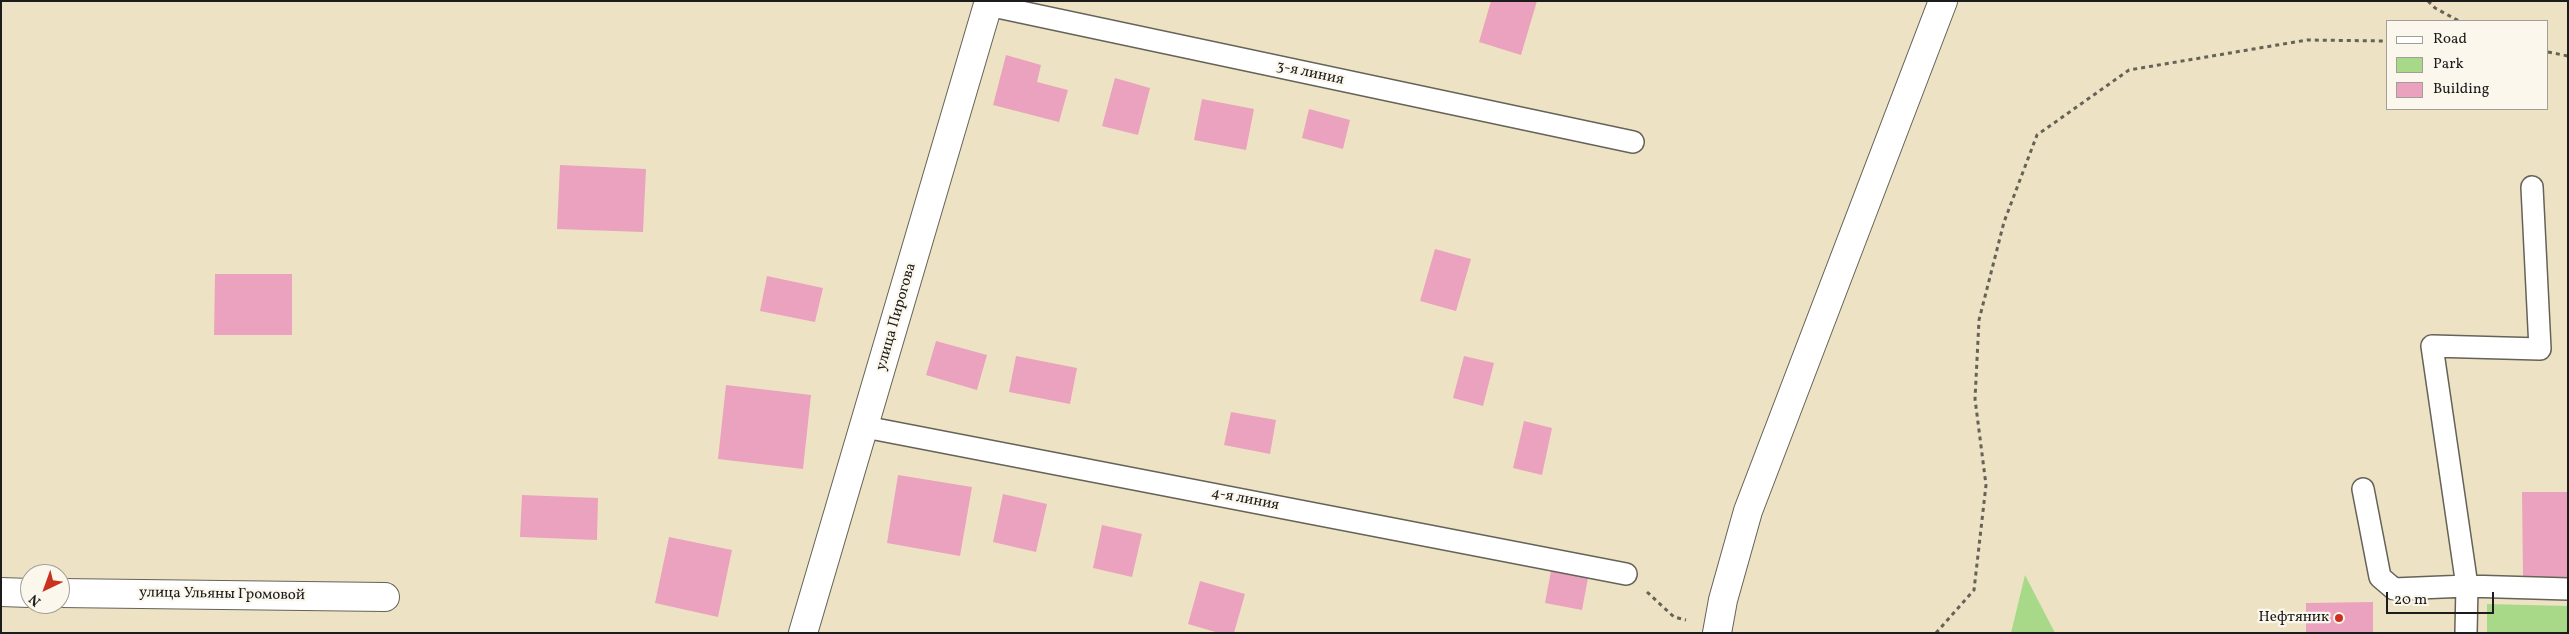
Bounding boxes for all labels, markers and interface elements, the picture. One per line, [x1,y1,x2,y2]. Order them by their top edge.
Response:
legend [2386,20,2549,110]
text: Road [2433,29,2467,50]
text: Park [2433,54,2464,75]
street label: 3-я линия [1275,58,1345,90]
text: Building [2433,79,2489,100]
street label: улица Пирогова [873,261,921,373]
street label: 4-я линия [1209,485,1281,515]
north arrow [20,564,70,614]
scale bar [2389,582,2496,614]
street label: улица Ульяны Громовой [139,585,305,605]
text: N [25,589,45,610]
text: 20 m [2394,590,2427,611]
place label: Нефтяник [2259,609,2329,627]
marker: Нефтяник [2333,612,2345,624]

